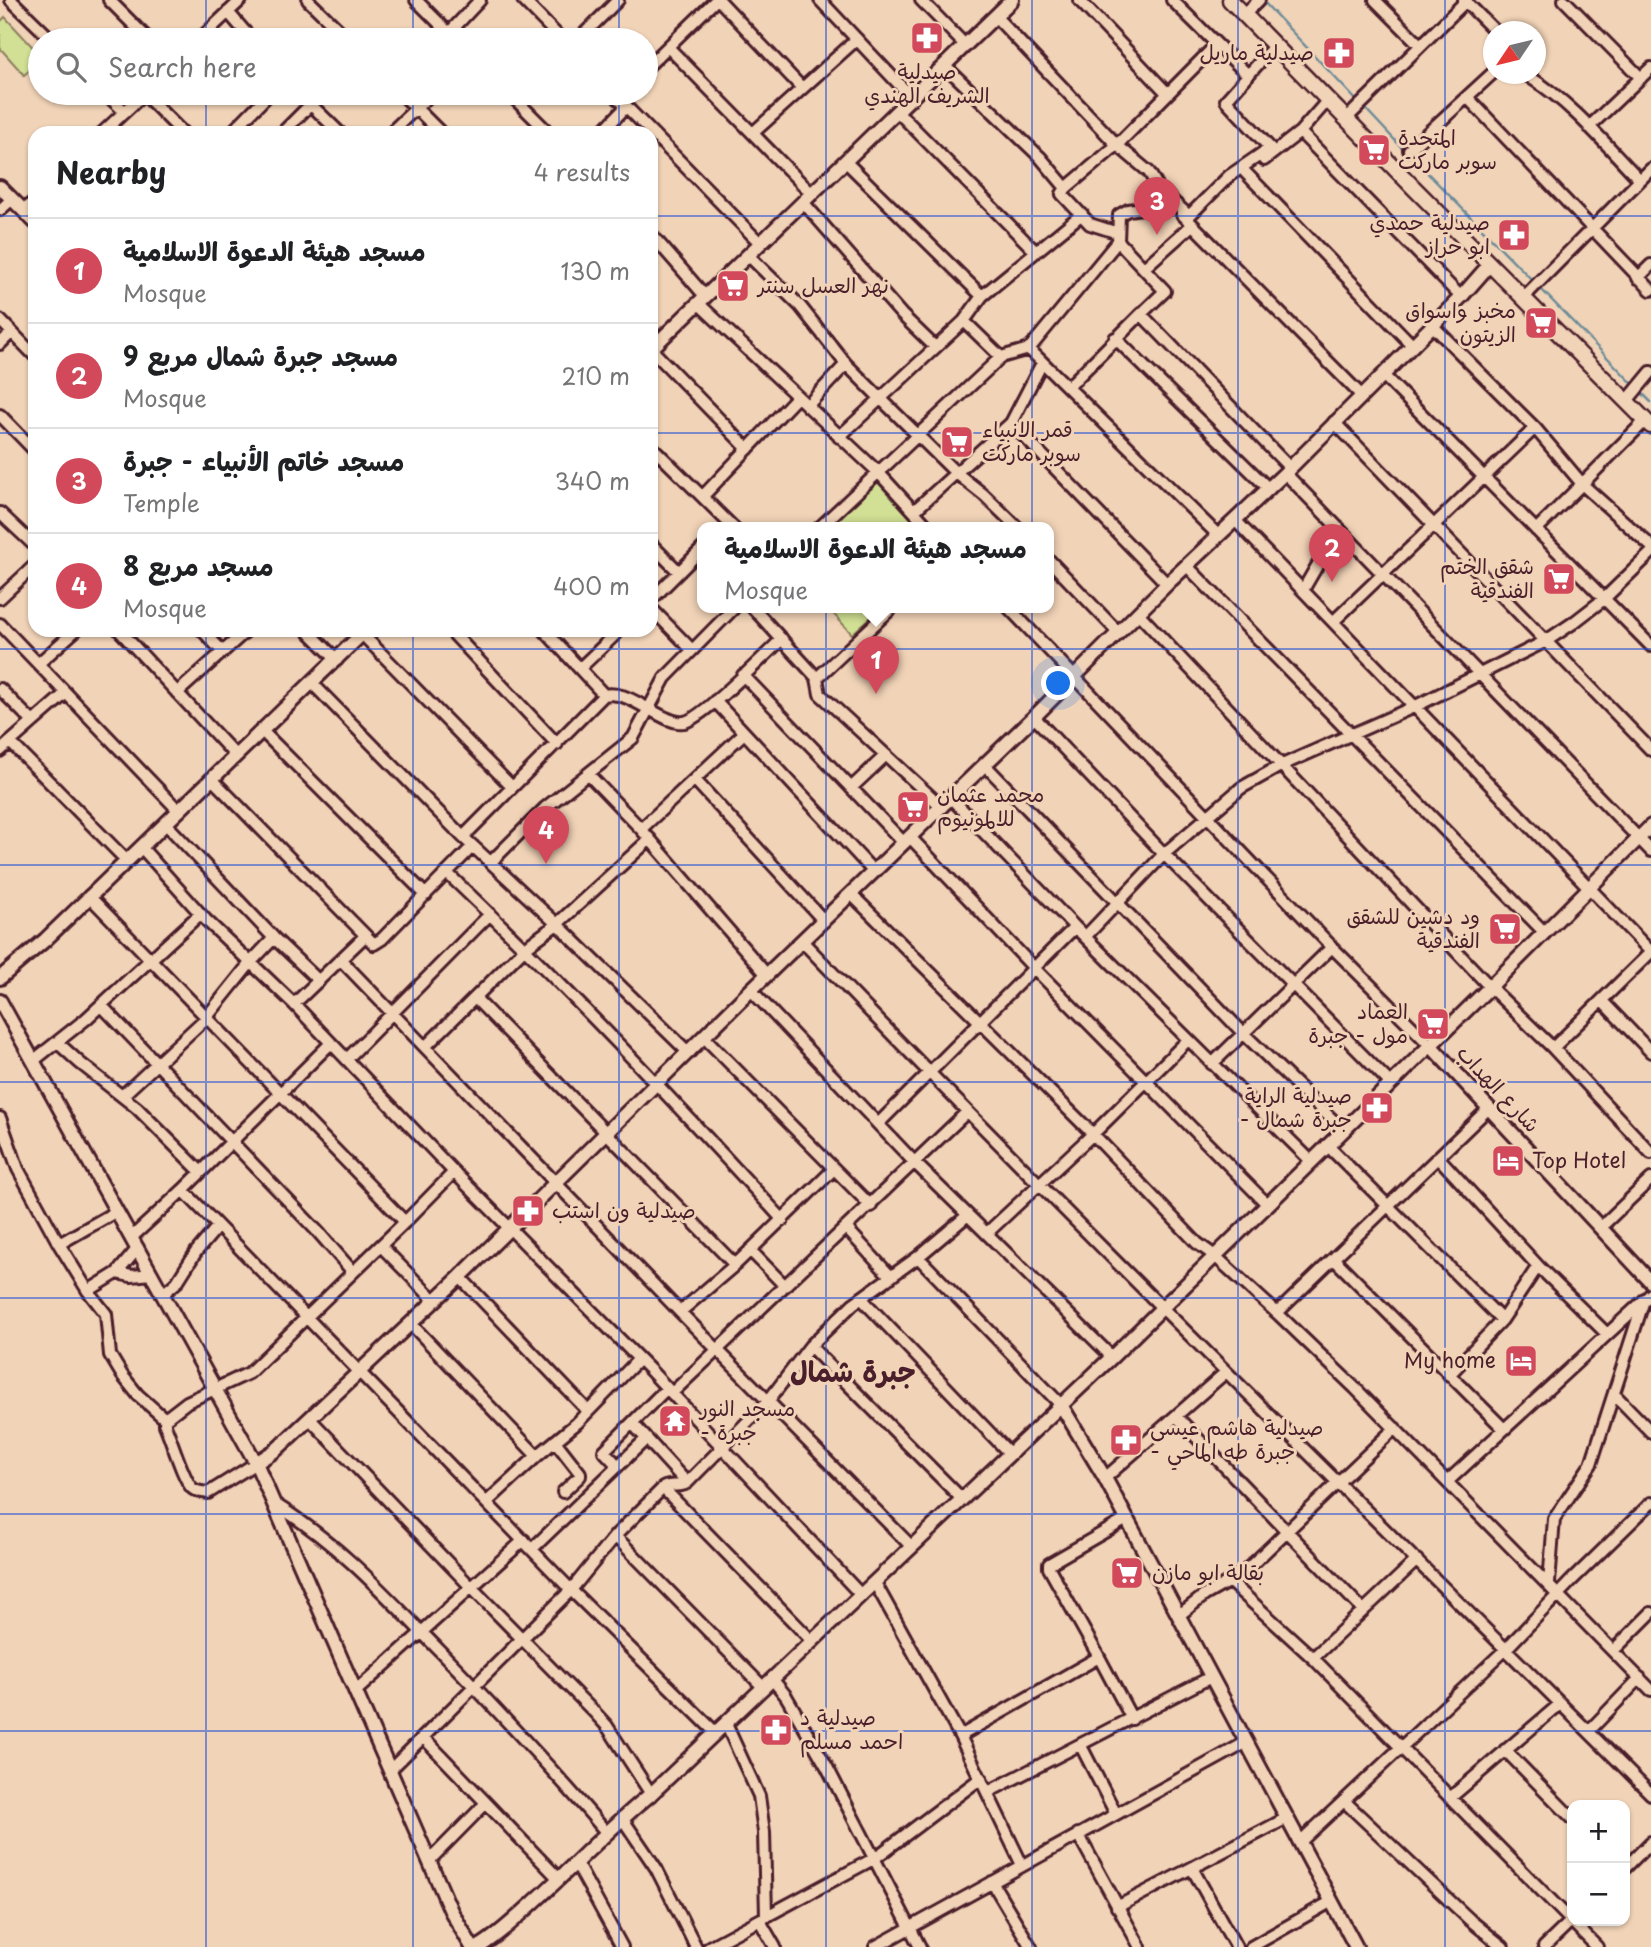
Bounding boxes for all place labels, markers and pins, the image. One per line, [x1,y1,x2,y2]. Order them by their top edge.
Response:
pharmacy icon: صيدلية الشريف الهندي [908,19,946,57]
pharmacy icon: صيدلية ماريل [1320,34,1358,72]
place label: صيدلية ماريل [1199,35,1314,67]
place label: صيدلية الشريف الهندي [864,54,990,111]
place label: المتحدة سوبر ماركت [1398,120,1497,176]
supermarket icon: المتحدة سوبر ماركت [1355,131,1393,169]
pin: 3 [1134,177,1180,235]
place label: صيدلية حمدي ابو حراز [1369,205,1490,261]
pharmacy icon: صيدلية حمدي ابو حراز [1495,216,1533,254]
supermarket icon: نهر العسل سنتر [714,267,752,305]
place label: نهر العسل سنتر [756,268,889,300]
place label: مخبز واسواق الزيتون [1405,293,1516,349]
supermarket icon: مخبز واسواق الزيتون [1522,304,1560,342]
place label: قمر الانبياء سوبر ماركت [982,412,1081,468]
supermarket icon: قمر الانبياء سوبر ماركت [938,423,976,461]
pin: 2 [1309,524,1355,582]
place label: شقق الختم الفندقية [1440,549,1534,605]
supermarket icon: شقق الختم الفندقية [1540,560,1578,598]
pin: 1 [853,636,899,694]
place label: محمد عثمان للالمونيوم [937,777,1044,835]
supermarket icon: محمد عثمان للالمونيوم [894,788,932,826]
pin: 4 [523,806,569,864]
place label: ود دشين للشقق الفندقية [1346,899,1480,955]
supermarket icon: ود دشين للشقق الفندقية [1486,910,1524,948]
place label: العماد مول - جبرة [1308,994,1408,1050]
supermarket icon: العماد مول - جبرة [1414,1005,1452,1043]
place label: صيدلية الراية - جبرة شمال [1239,1078,1352,1134]
pharmacy icon: صيدلية الراية - جبرة شمال [1358,1089,1396,1127]
hotel icon: Top Hotel [1489,1142,1527,1180]
place label: Top Hotel [1532,1143,1626,1175]
pharmacy icon: صيدلية ون استب [509,1192,547,1230]
place label: صيدلية ون استب [552,1193,696,1225]
hotel icon: My home [1502,1342,1540,1380]
place label: My home [1404,1343,1496,1375]
place label: مسجد النور - جبرة [698,1391,795,1447]
temple icon: مسجد النور - جبرة [656,1402,694,1440]
place label: صيدلية هاشم عيسى - جبرة طه الماحي [1150,1410,1323,1471]
pharmacy icon: صيدلية هاشم عيسى - جبرة طه الماحي [1107,1421,1145,1459]
supermarket icon: بقالة ابو مازن [1108,1554,1146,1592]
place label: بقالة ابو مازن [1152,1555,1264,1587]
place label: صيدلية د احمد مسلم [800,1700,903,1758]
pharmacy icon: صيدلية د احمد مسلم [757,1711,795,1749]

